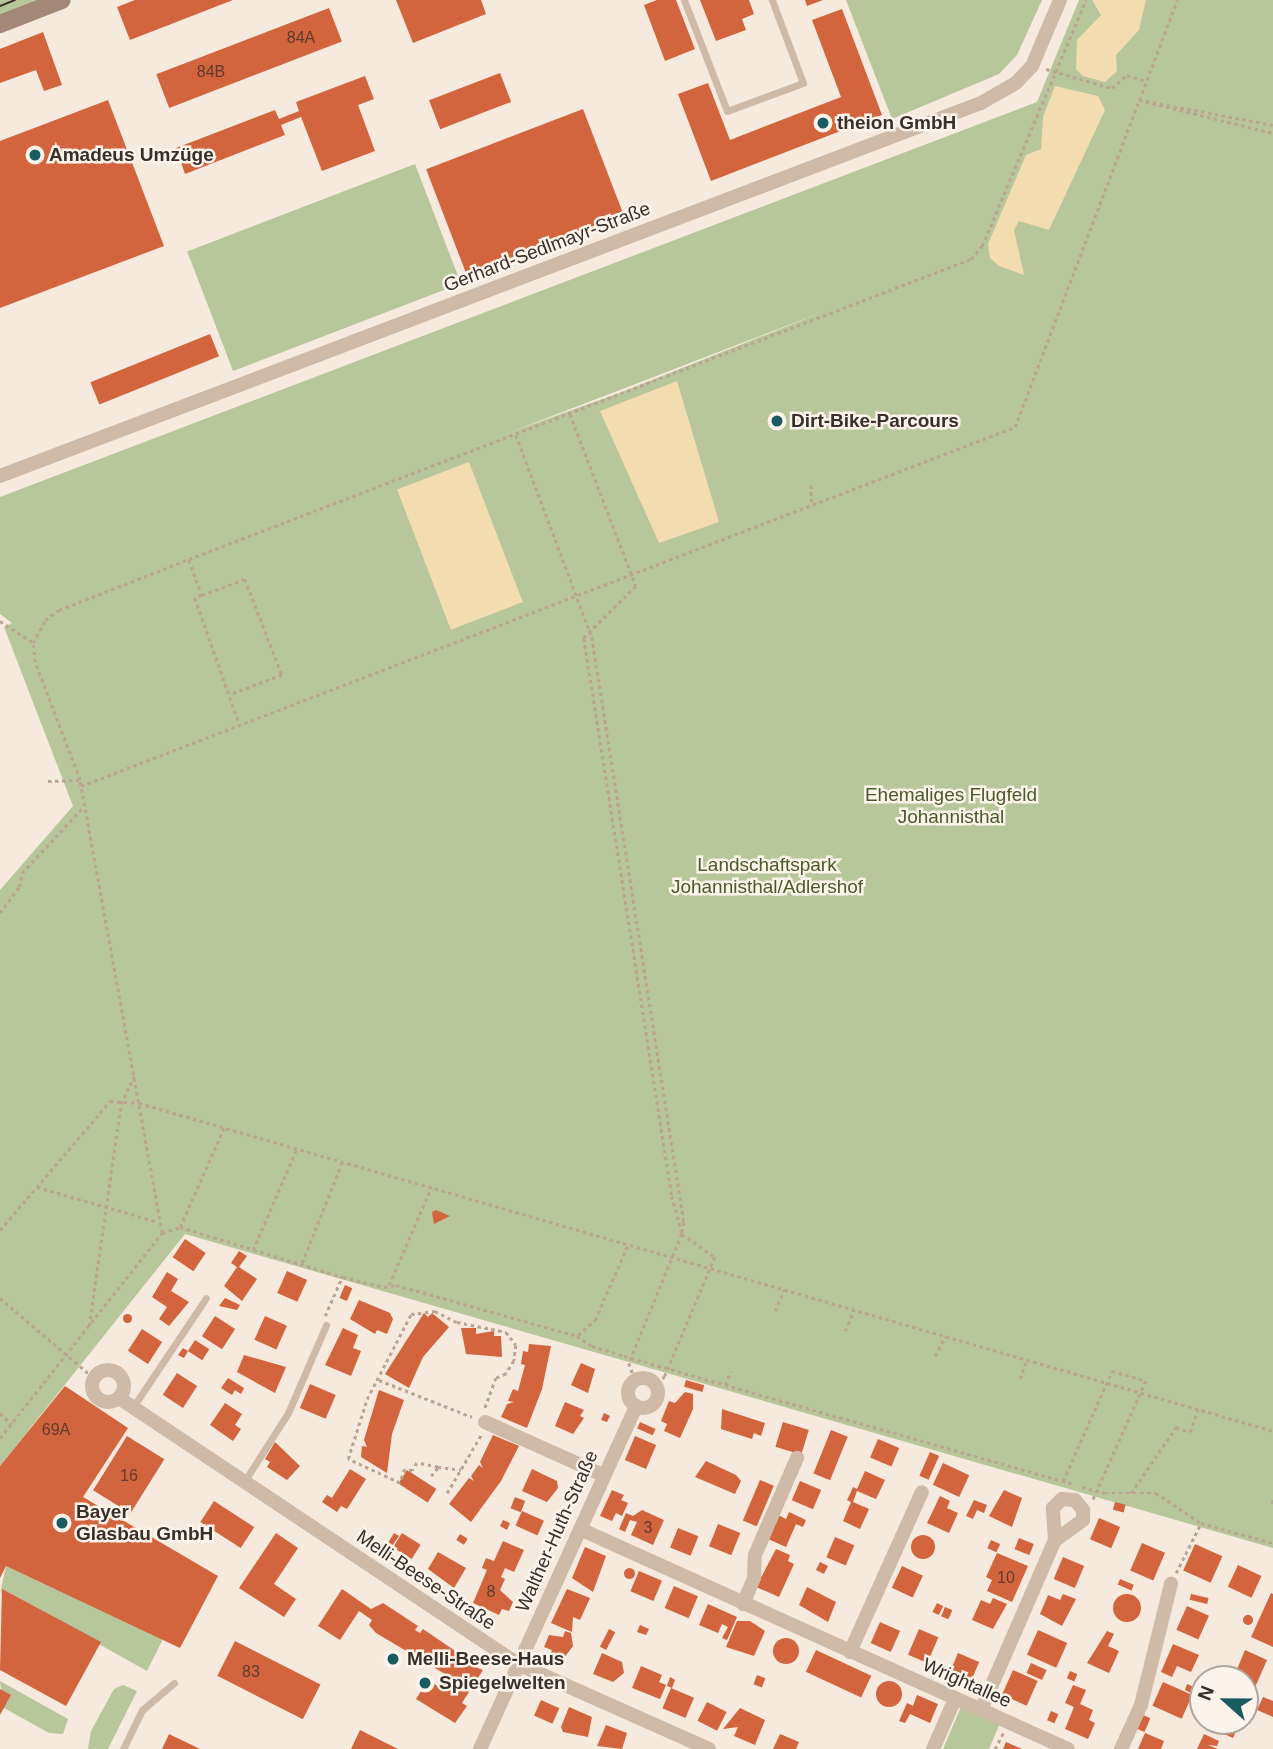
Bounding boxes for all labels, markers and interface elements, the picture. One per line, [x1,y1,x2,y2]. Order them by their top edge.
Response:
house number: 84A [287,28,315,48]
house number: 84B [197,62,225,82]
place label: theion GmbH [837,112,956,134]
marker: theion GmbH [815,115,831,131]
place label: Amadeus Umzüge [49,144,214,166]
marker: Amadeus Umzüge [27,147,43,163]
street label: Gerhard-Sedlmayr-Straße [440,197,654,297]
place label: Dirt-Bike-Parcours [791,410,959,432]
marker: Dirt-Bike-Parcours [769,413,785,429]
park label: Ehemaliges Flugfeld Johannisthal [865,784,1037,828]
park label: Landschaftspark Johannisthal/Adlershof [671,854,863,898]
house number: 69A [42,1420,70,1440]
street label: Walther-Huth-Straße [511,1447,603,1615]
house number: 16 [120,1466,138,1486]
place label: Bayer Glasbau GmbH [76,1501,213,1545]
marker: Bayer Glasbau GmbH [54,1515,70,1531]
house number: 3 [644,1518,652,1538]
street label: Melli-Beese-Straße [352,1525,500,1635]
house number: 10 [997,1568,1015,1588]
house number: 8 [487,1582,495,1602]
place label: Melli-Beese-Haus [407,1648,564,1670]
marker: Melli-Beese-Haus [385,1651,401,1667]
street label: Wrightallee [919,1653,1015,1713]
house number: 83 [242,1662,260,1682]
north arrow [1189,1665,1259,1735]
place label: Spiegelwelten [439,1672,566,1694]
marker: Spiegelwelten [417,1675,433,1691]
text: N [1194,1683,1218,1703]

